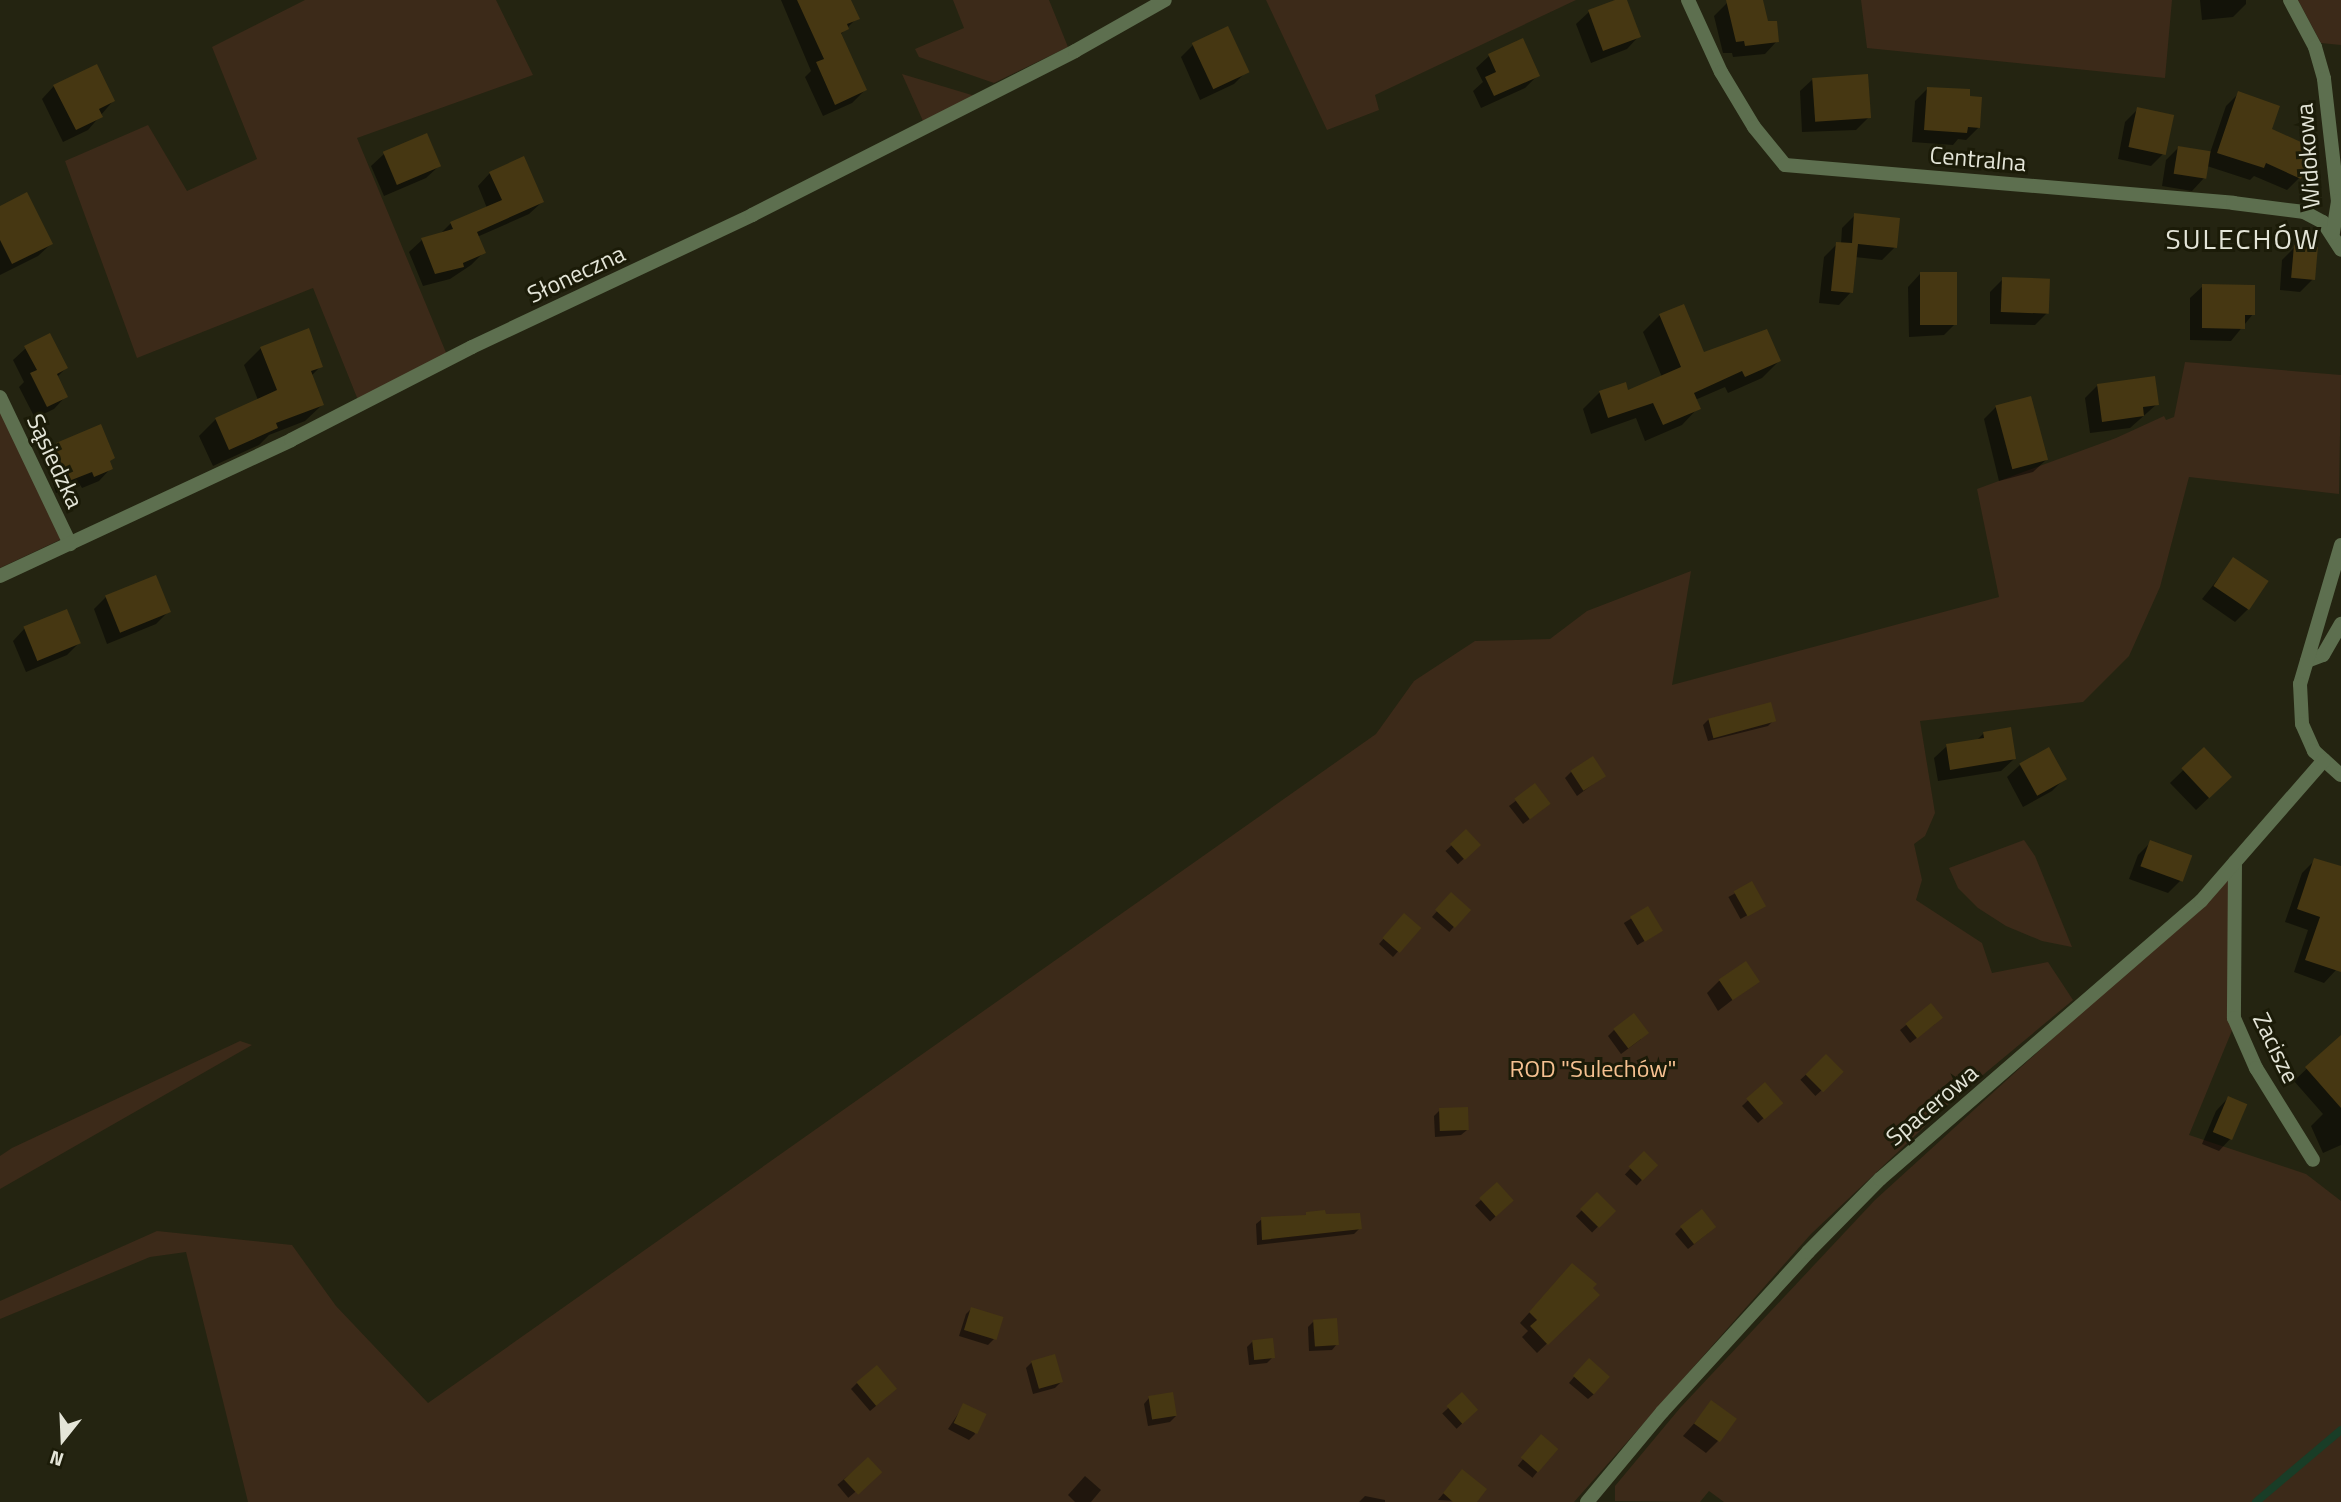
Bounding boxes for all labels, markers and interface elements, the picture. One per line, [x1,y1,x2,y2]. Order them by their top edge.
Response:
street label: Widokowa [2290,102,2326,210]
street label: Centralna [1928,140,2028,178]
district label: SULECHÓW [2166,222,2320,256]
street label: Słoneczna [523,239,629,309]
street label: Sąsiedzka [21,409,89,513]
street label: Zacisze [2247,1008,2305,1088]
park label: ROD "Sulechów" [1510,1055,1676,1083]
street label: Spacerowa [1880,1058,1984,1152]
north arrow [28,1404,98,1474]
text: N [46,1444,67,1475]

